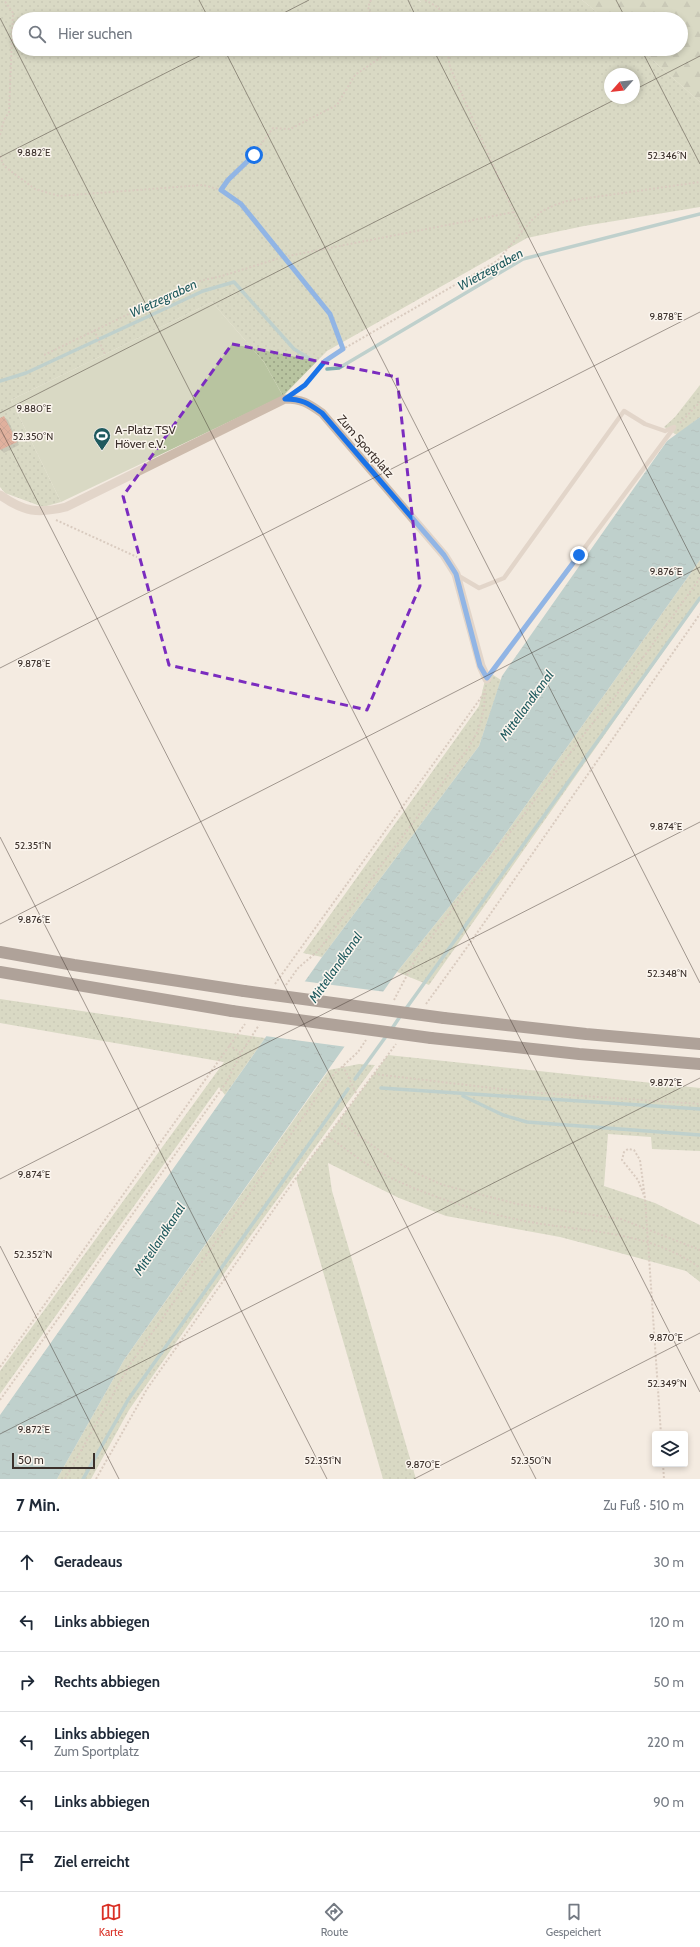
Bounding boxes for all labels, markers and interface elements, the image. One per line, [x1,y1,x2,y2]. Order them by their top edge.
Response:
search box [12,12,688,56]
icon: search [26,23,48,45]
text: Hier suchen [58,25,133,43]
north arrow [604,68,640,104]
text: 9.882°E [17,146,51,159]
route start [245,146,263,164]
text: 52.346°N [647,149,687,162]
water label: Wietzegraben [454,244,526,294]
water label: Wietzegraben [127,275,199,321]
text: 9.878°E [649,310,683,323]
text: 9.880°E [16,402,52,415]
street label: Zum Sportplatz [335,411,398,481]
place label: A-Platz TSV Höver e.V. [115,422,177,451]
sports icon: A-Platz TSV Höver e.V. [92,426,112,451]
text: 52.350°N [13,430,53,443]
route end [570,546,588,564]
text: 9.876°E [650,565,683,578]
text: 9.878°E [17,657,51,670]
water label: Mittellandkanal [495,667,557,744]
text: 9.874°E [650,820,683,833]
text: 52.351°N [15,839,51,852]
text: 9.876°E [18,913,51,926]
water label: Mittellandkanal [304,929,365,1006]
text: 52.348°N [647,967,687,980]
text: 9.872°E [650,1076,683,1089]
text: 9.874°E [18,1168,51,1181]
water label: Mittellandkanal [129,1200,188,1279]
text: 52.352°N [14,1248,52,1261]
text: 9.870°E [649,1331,683,1344]
text: 52.349°N [647,1377,687,1390]
text: 9.872°E [18,1423,51,1436]
map controls [652,1431,688,1467]
button: layers [652,1431,688,1467]
scale bar [12,1451,95,1470]
text: 50 m [18,1453,44,1467]
text: 52.351°N [305,1454,341,1467]
text: 52.350°N [511,1454,551,1467]
text: 9.870°E [406,1458,440,1471]
text: 7 Min. [16,1495,60,1515]
text: Zu Fuß · 510 m [603,1497,684,1513]
icon: ahead [16,1551,38,1573]
text: Geradeaus [54,1553,122,1571]
text: 30 m [654,1554,684,1570]
icon: left [16,1611,38,1633]
text: Links abbiegen [54,1613,150,1631]
text: 120 m [650,1614,684,1630]
icon: right [16,1671,38,1693]
text: Rechts abbiegen [54,1673,160,1691]
text: 50 m [654,1674,684,1690]
text: Links abbiegen [54,1725,150,1743]
icon: left [16,1731,38,1753]
text: 220 m [647,1734,684,1750]
text: Zum Sportplatz [54,1743,139,1759]
icon: left [16,1791,38,1813]
text: Links abbiegen [54,1793,150,1811]
text: 90 m [653,1794,684,1810]
icon: arrive [16,1851,38,1873]
text: Ziel erreicht [54,1853,130,1871]
tab: Karte [99,1901,123,1939]
tab: Route [321,1901,348,1939]
tab: Gespeichert [546,1901,601,1939]

